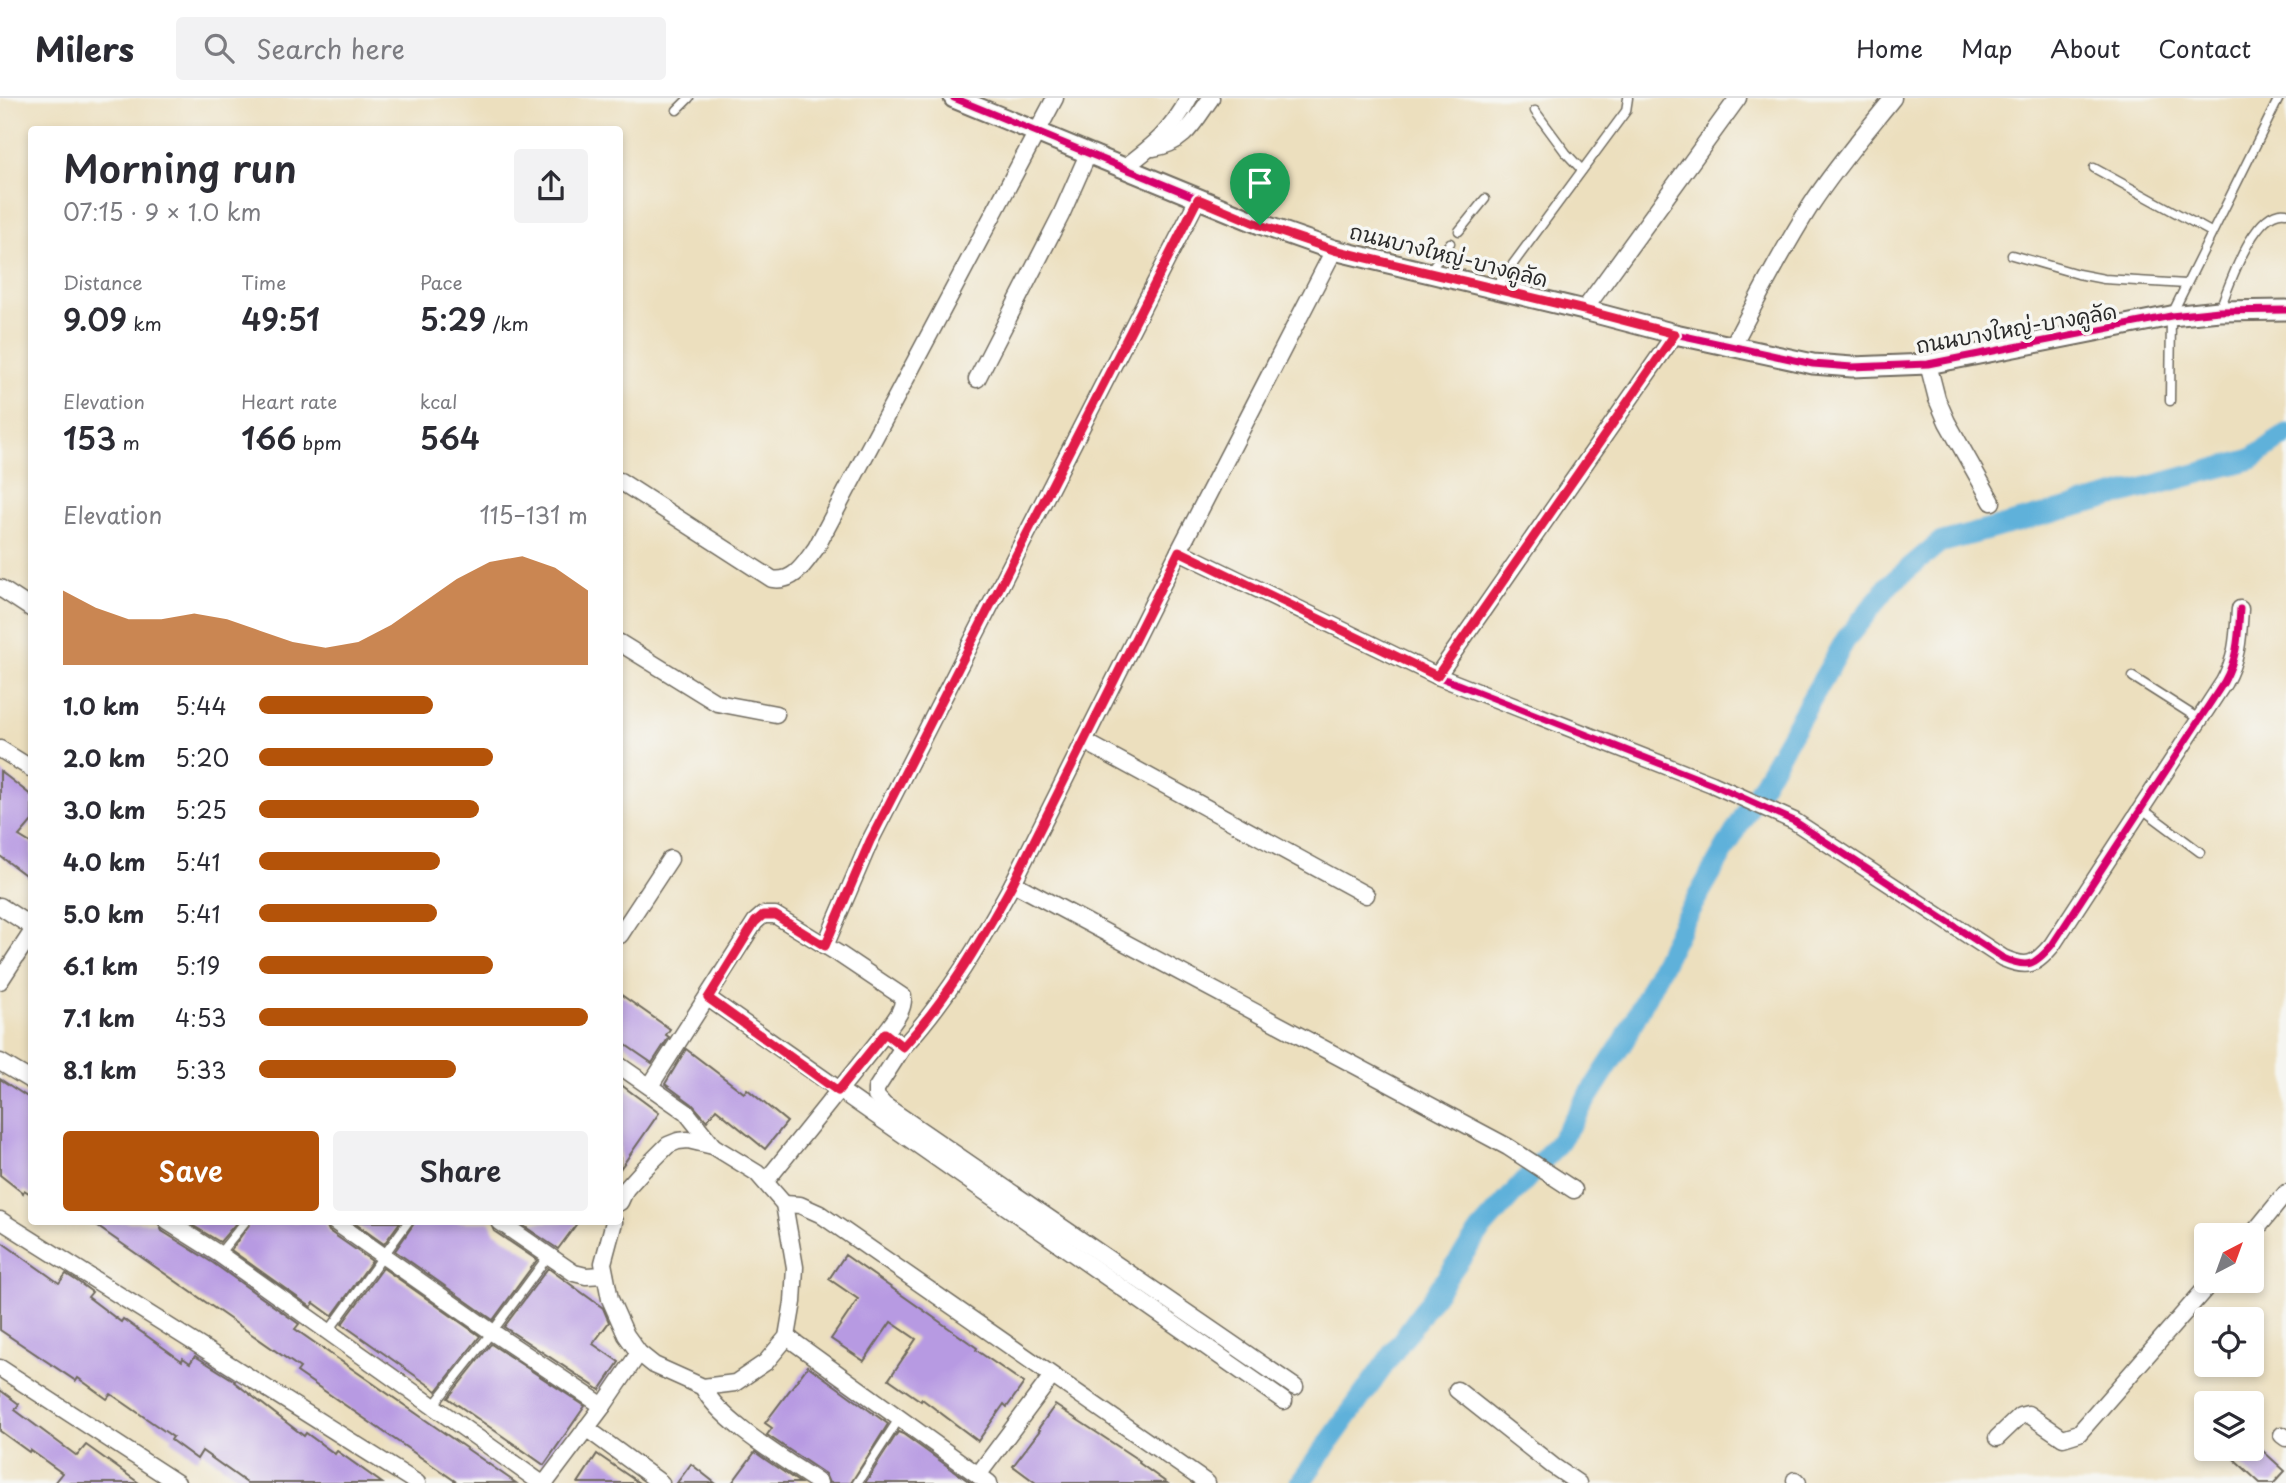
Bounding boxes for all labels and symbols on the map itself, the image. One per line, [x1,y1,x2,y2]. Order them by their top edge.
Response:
pin [1230,153,1290,225]
street label: ถนนบางใหญ่-บางคูลัด [1346,214,1552,296]
street label: ถนนบางใหญ่-บางคูลัด [1913,294,2119,362]
north arrow [2194,1223,2264,1293]

